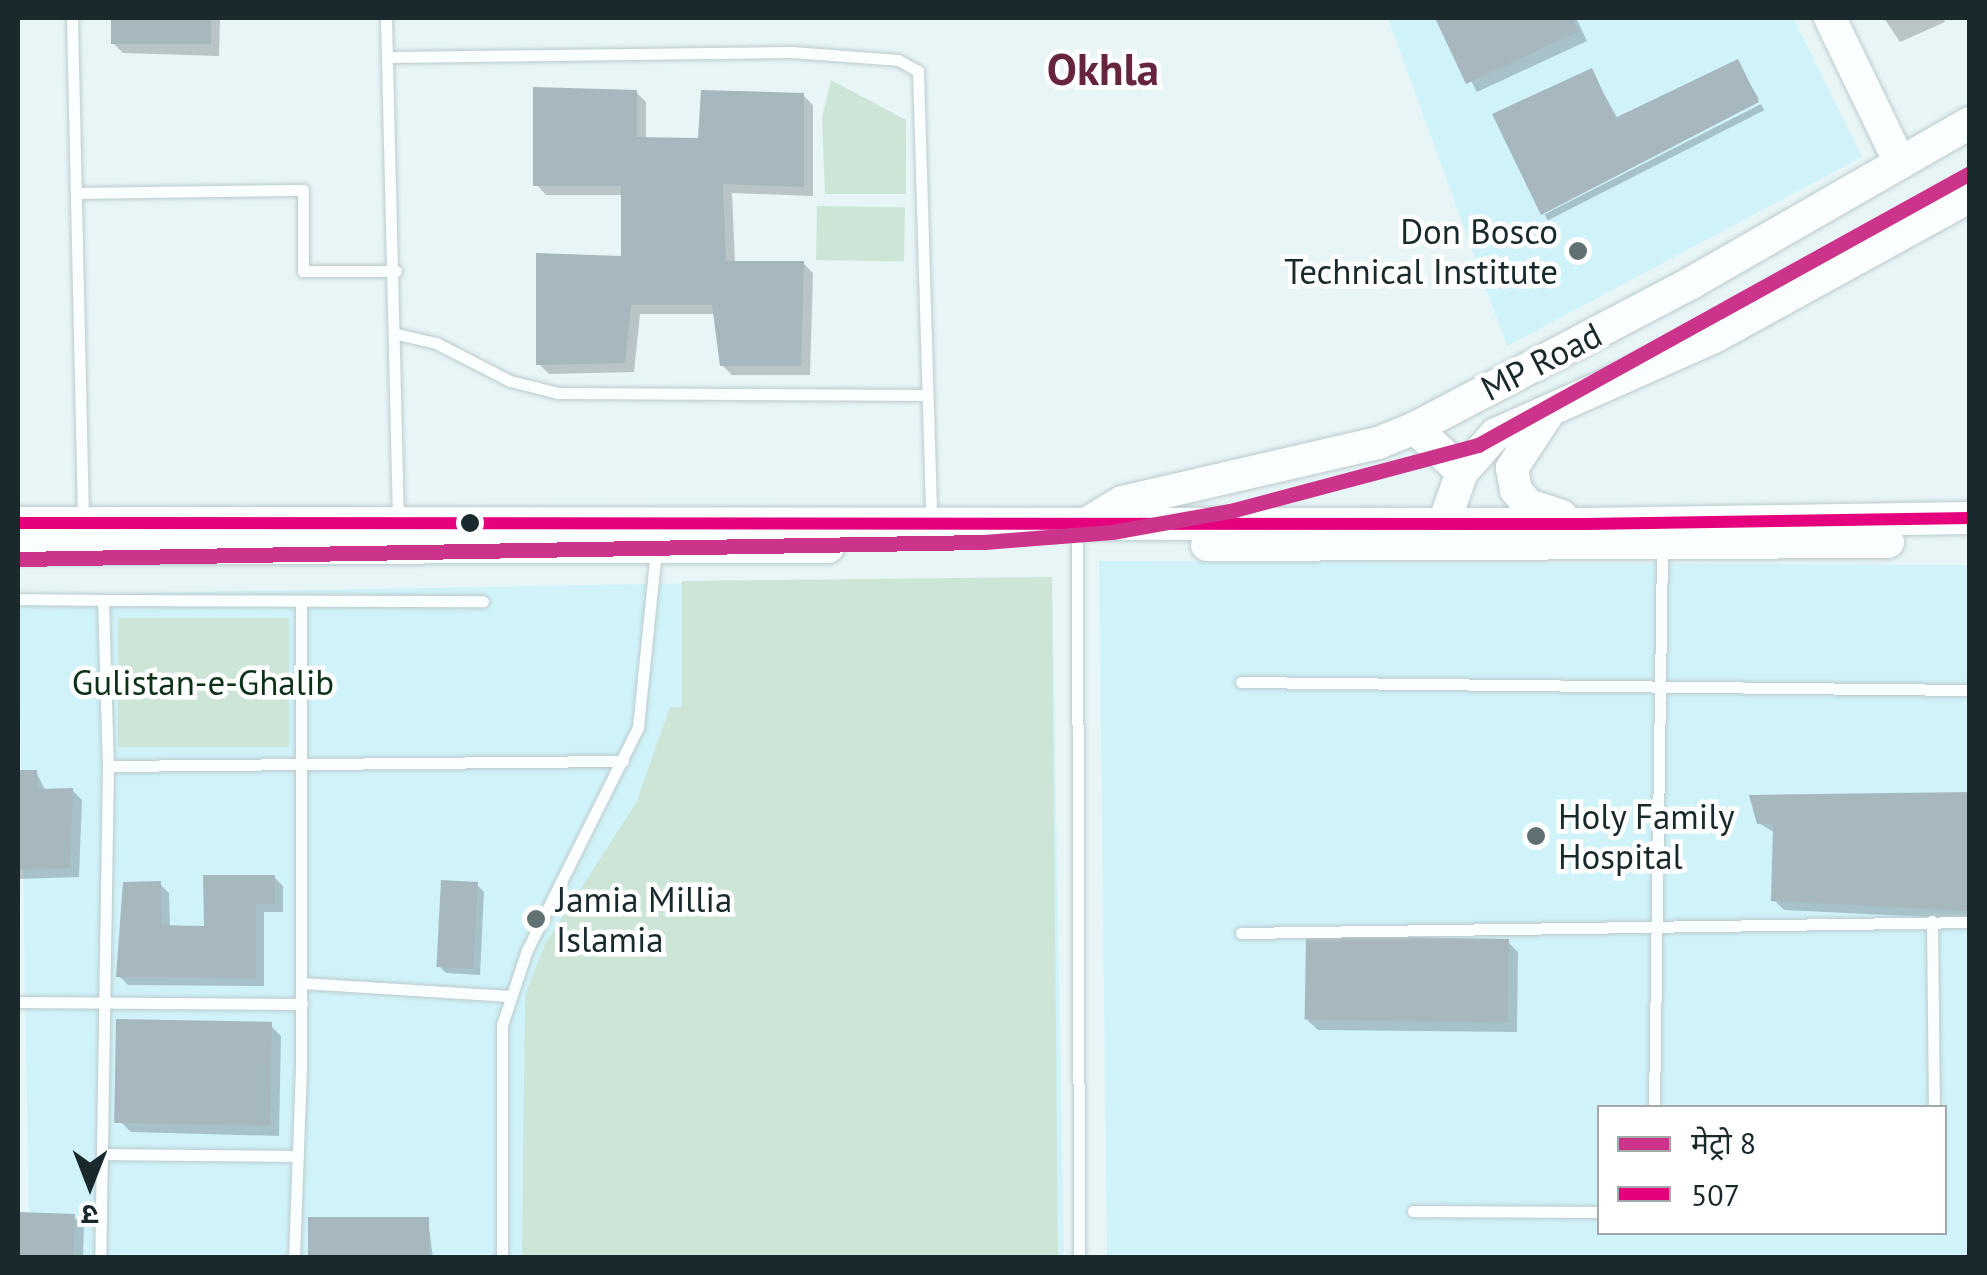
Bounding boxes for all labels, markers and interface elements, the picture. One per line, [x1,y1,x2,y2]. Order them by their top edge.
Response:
district label: Okhla [1047,42,1159,96]
place label: Don Bosco Technical Institute [1284,210,1558,292]
marker: Don Bosco Technical Institute [1567,240,1589,262]
street label: MP Road [1473,313,1609,409]
unlabelled marker [460,513,480,533]
park label: Gulistan-e-Ghalib [72,661,334,703]
place label: Holy Family Hospital [1558,795,1736,877]
marker: Holy Family Hospital [1523,823,1549,849]
place label: Jamia Millia Islamia [556,878,732,960]
marker: Jamia Millia Islamia [525,908,547,930]
legend [1597,1105,1947,1235]
text: मेट्रो 8 [1691,1123,1756,1162]
north arrow [40,1135,140,1235]
text: 507 [1691,1175,1740,1214]
text: उ [82,1197,98,1234]

